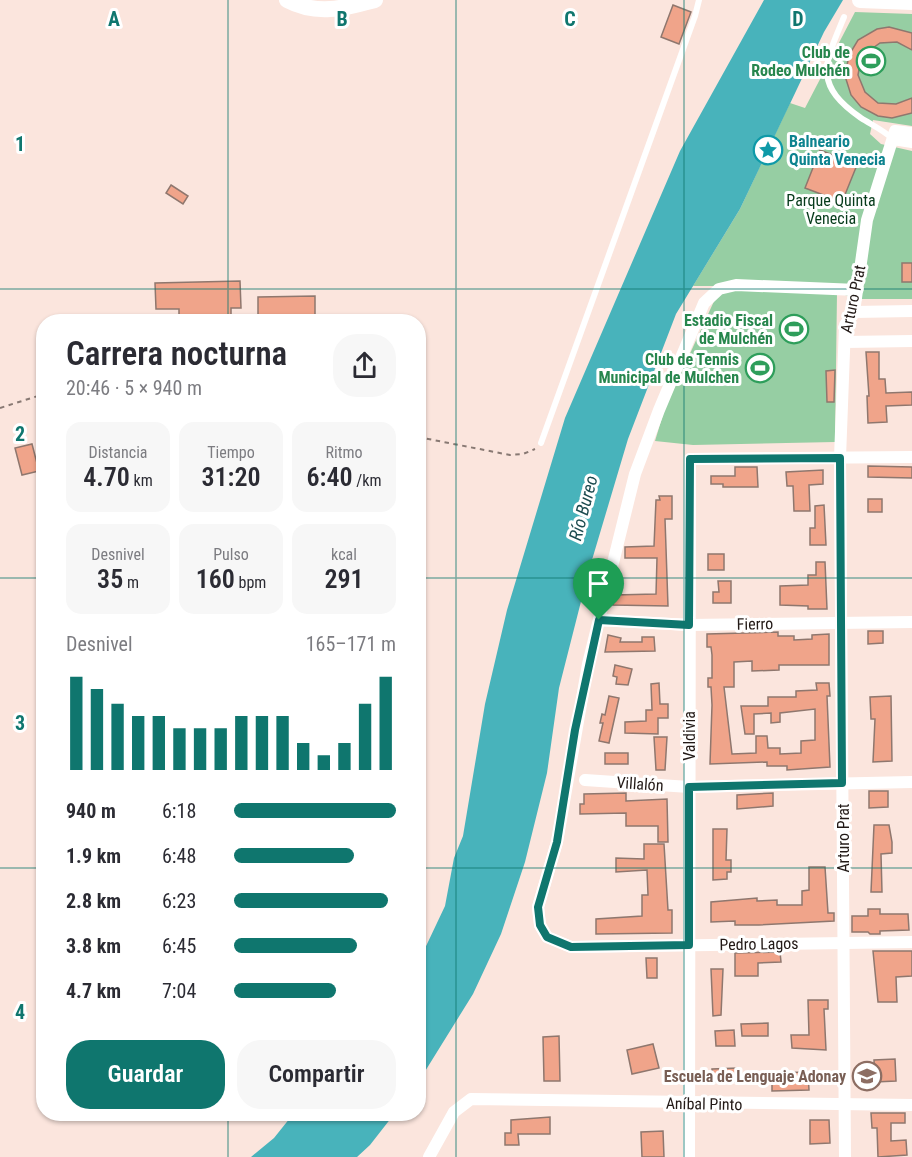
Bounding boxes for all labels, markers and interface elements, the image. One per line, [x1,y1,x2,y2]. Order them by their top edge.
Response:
text: A [108,7,120,31]
text: B [336,7,348,31]
text: C [564,7,576,31]
text: D [792,7,804,31]
place label: Club de Rodeo Mulchén [751,43,850,80]
sports icon: Club de Rodeo Mulchén [855,45,887,77]
text: 1 [15,132,25,156]
place label: Balneario Quinta Venecia [789,132,886,169]
place icon: Balneario Quinta Venecia [752,134,784,166]
park label: Parque Quinta Venecia [786,191,876,228]
street label: Arturo Prat [837,263,870,335]
place label: Estadio Fiscal de Mulchén [684,311,773,348]
sports icon: Estadio Fiscal de Mulchén [778,313,810,345]
text: Carrera nocturna [66,334,287,373]
button: share [333,334,396,397]
place label: Club de Tennis Municipal de Mulchen [598,350,739,387]
sports icon: Club de Tennis Municipal de Mulchen [744,352,776,384]
text: 20:46 · 5 × 940 m [66,376,202,400]
text: 2 [15,422,25,446]
text: Distancia [89,443,147,462]
text: Tiempo [207,443,255,462]
text: Ritmo [326,443,362,462]
text: 4.70 [83,462,130,492]
text: 31:20 [201,462,261,492]
text: 6:40 [307,462,353,492]
text: km [130,471,153,490]
text: /km [353,471,381,490]
water label: Río Bureo [564,473,602,543]
text: Desnivel [91,545,145,564]
text: Pulso [213,545,249,564]
text: kcal [331,545,357,564]
pin [573,558,624,620]
text: 35 [97,564,123,594]
text: 160 [196,564,235,594]
text: 291 [324,564,364,594]
icon: arrive [582,567,615,600]
text: m [123,573,139,592]
text: bpm [235,573,266,592]
street label: Fierro [737,614,773,634]
text: Desnivel [66,632,133,656]
text: 165–171 m [306,632,396,656]
text: 3 [15,711,25,735]
street label: Valdivia [680,711,699,761]
street label: Villalón [616,773,664,795]
text: 940 m [66,799,116,823]
text: 6:18 [162,799,196,823]
street label: Arturo Prat [834,803,853,873]
text: 1.9 km [66,844,121,868]
text: 6:48 [162,844,196,868]
text: 2.8 km [66,889,121,913]
text: 6:23 [162,889,196,913]
text: 3.8 km [66,934,121,958]
text: 6:45 [162,934,196,958]
street label: Pedro Lagos [719,934,799,954]
text: 4.7 km [66,979,121,1003]
text: 7:04 [162,979,196,1003]
text: 4 [15,1000,25,1024]
button: Guardar [66,1040,225,1109]
button: Compartir [237,1040,396,1109]
school or university icon: Escuela de Lenguaje Adonay [851,1060,883,1092]
place label: Escuela de Lenguaje Adonay [664,1067,846,1086]
street label: Aníbal Pinto [666,1094,742,1114]

